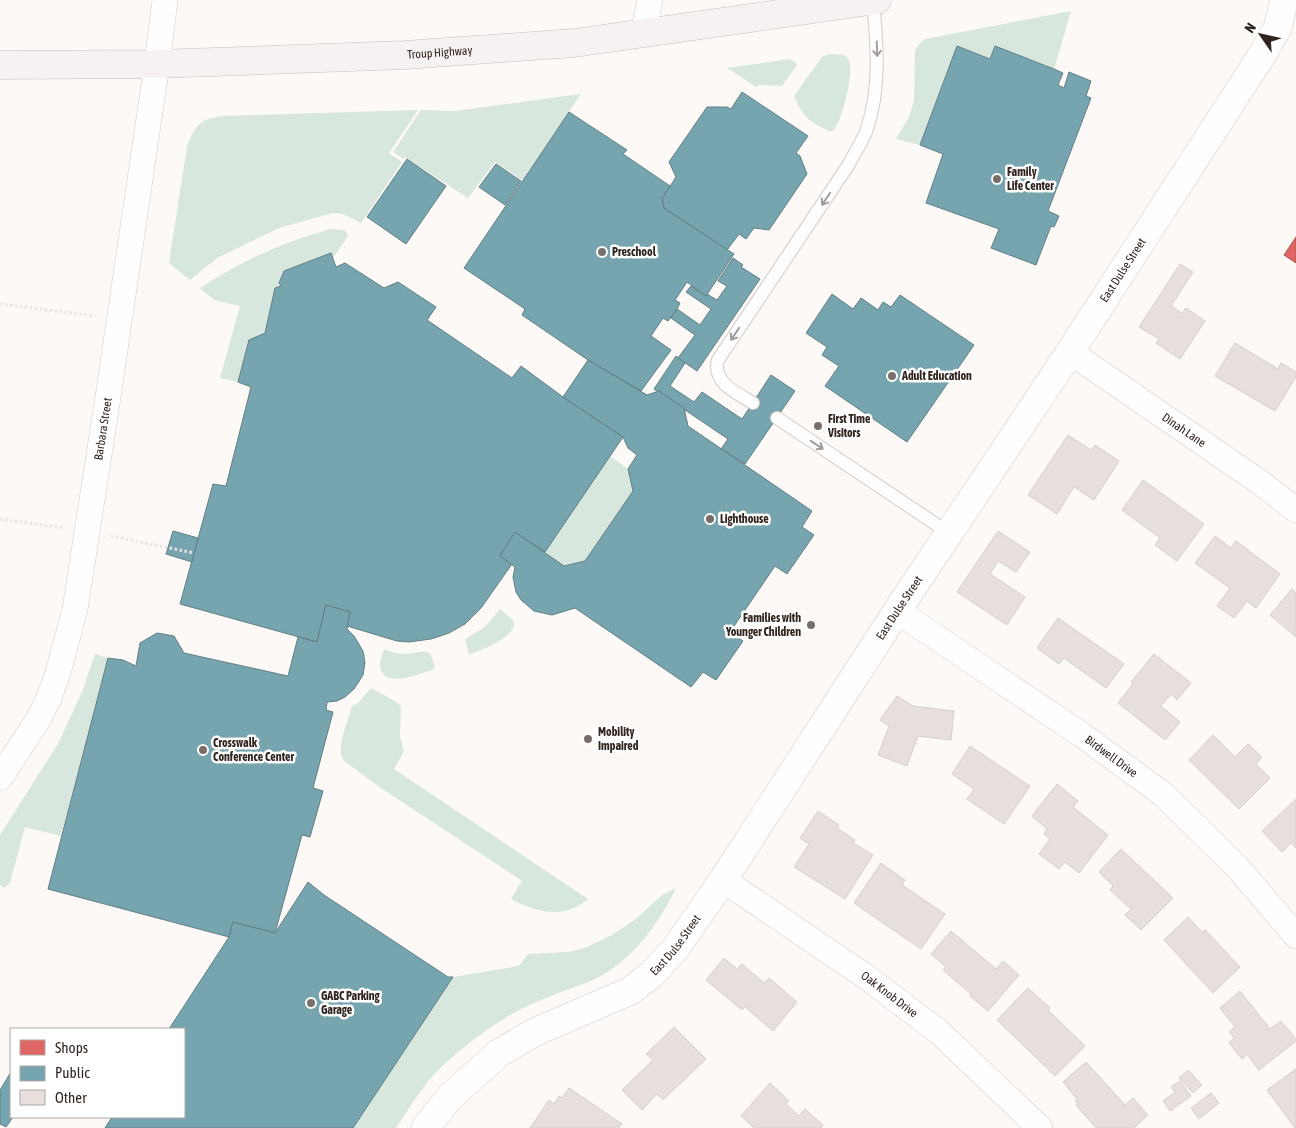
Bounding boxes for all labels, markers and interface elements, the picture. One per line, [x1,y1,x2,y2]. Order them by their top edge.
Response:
north arrow [1236,10,1286,60]
text: N [1241,20,1259,36]
one-way arrow [872,41,881,57]
street label: Troup Highway [407,43,473,62]
place label: Family Life Center [1007,165,1054,193]
marker: Family Life Center [991,173,1003,185]
one-way arrow [821,192,831,206]
street label: East Dulse Street [1097,235,1149,305]
place label: Preschool [612,245,657,259]
marker: Preschool [596,246,608,258]
one-way arrow [730,327,740,341]
place label: Adult Education [901,369,972,383]
marker: Adult Education [886,370,898,382]
street label: Barbara Street [91,396,115,461]
street label: Dinah Lane [1159,410,1208,450]
place label: First Time Visitors [827,412,871,440]
marker: First Time Visitors [812,420,824,432]
one-way arrow [810,440,824,450]
place label: Lighthouse [720,512,769,526]
marker: Lighthouse [704,513,716,525]
street label: East Dulse Street [873,573,926,642]
place label: Families with Younger Children [725,611,801,639]
marker: Families with Younger Children [805,619,817,631]
place label: Mobility Impaired [598,725,639,753]
marker: Mobility Impaired [582,733,594,745]
street label: Birdwell Drive [1082,733,1140,780]
place label: Crosswalk Conference Center [213,736,294,764]
marker: Crosswalk Conference Center [197,744,209,756]
street label: East Dulse Street [647,912,704,978]
street label: Oak Knob Drive [858,968,921,1020]
place label: GABC Parking Garage [321,989,381,1017]
marker: GABC Parking Garage [305,997,317,1009]
legend [10,1028,185,1118]
text: Shops [55,1039,88,1056]
text: Public [55,1064,90,1081]
text: Other [55,1089,87,1106]

